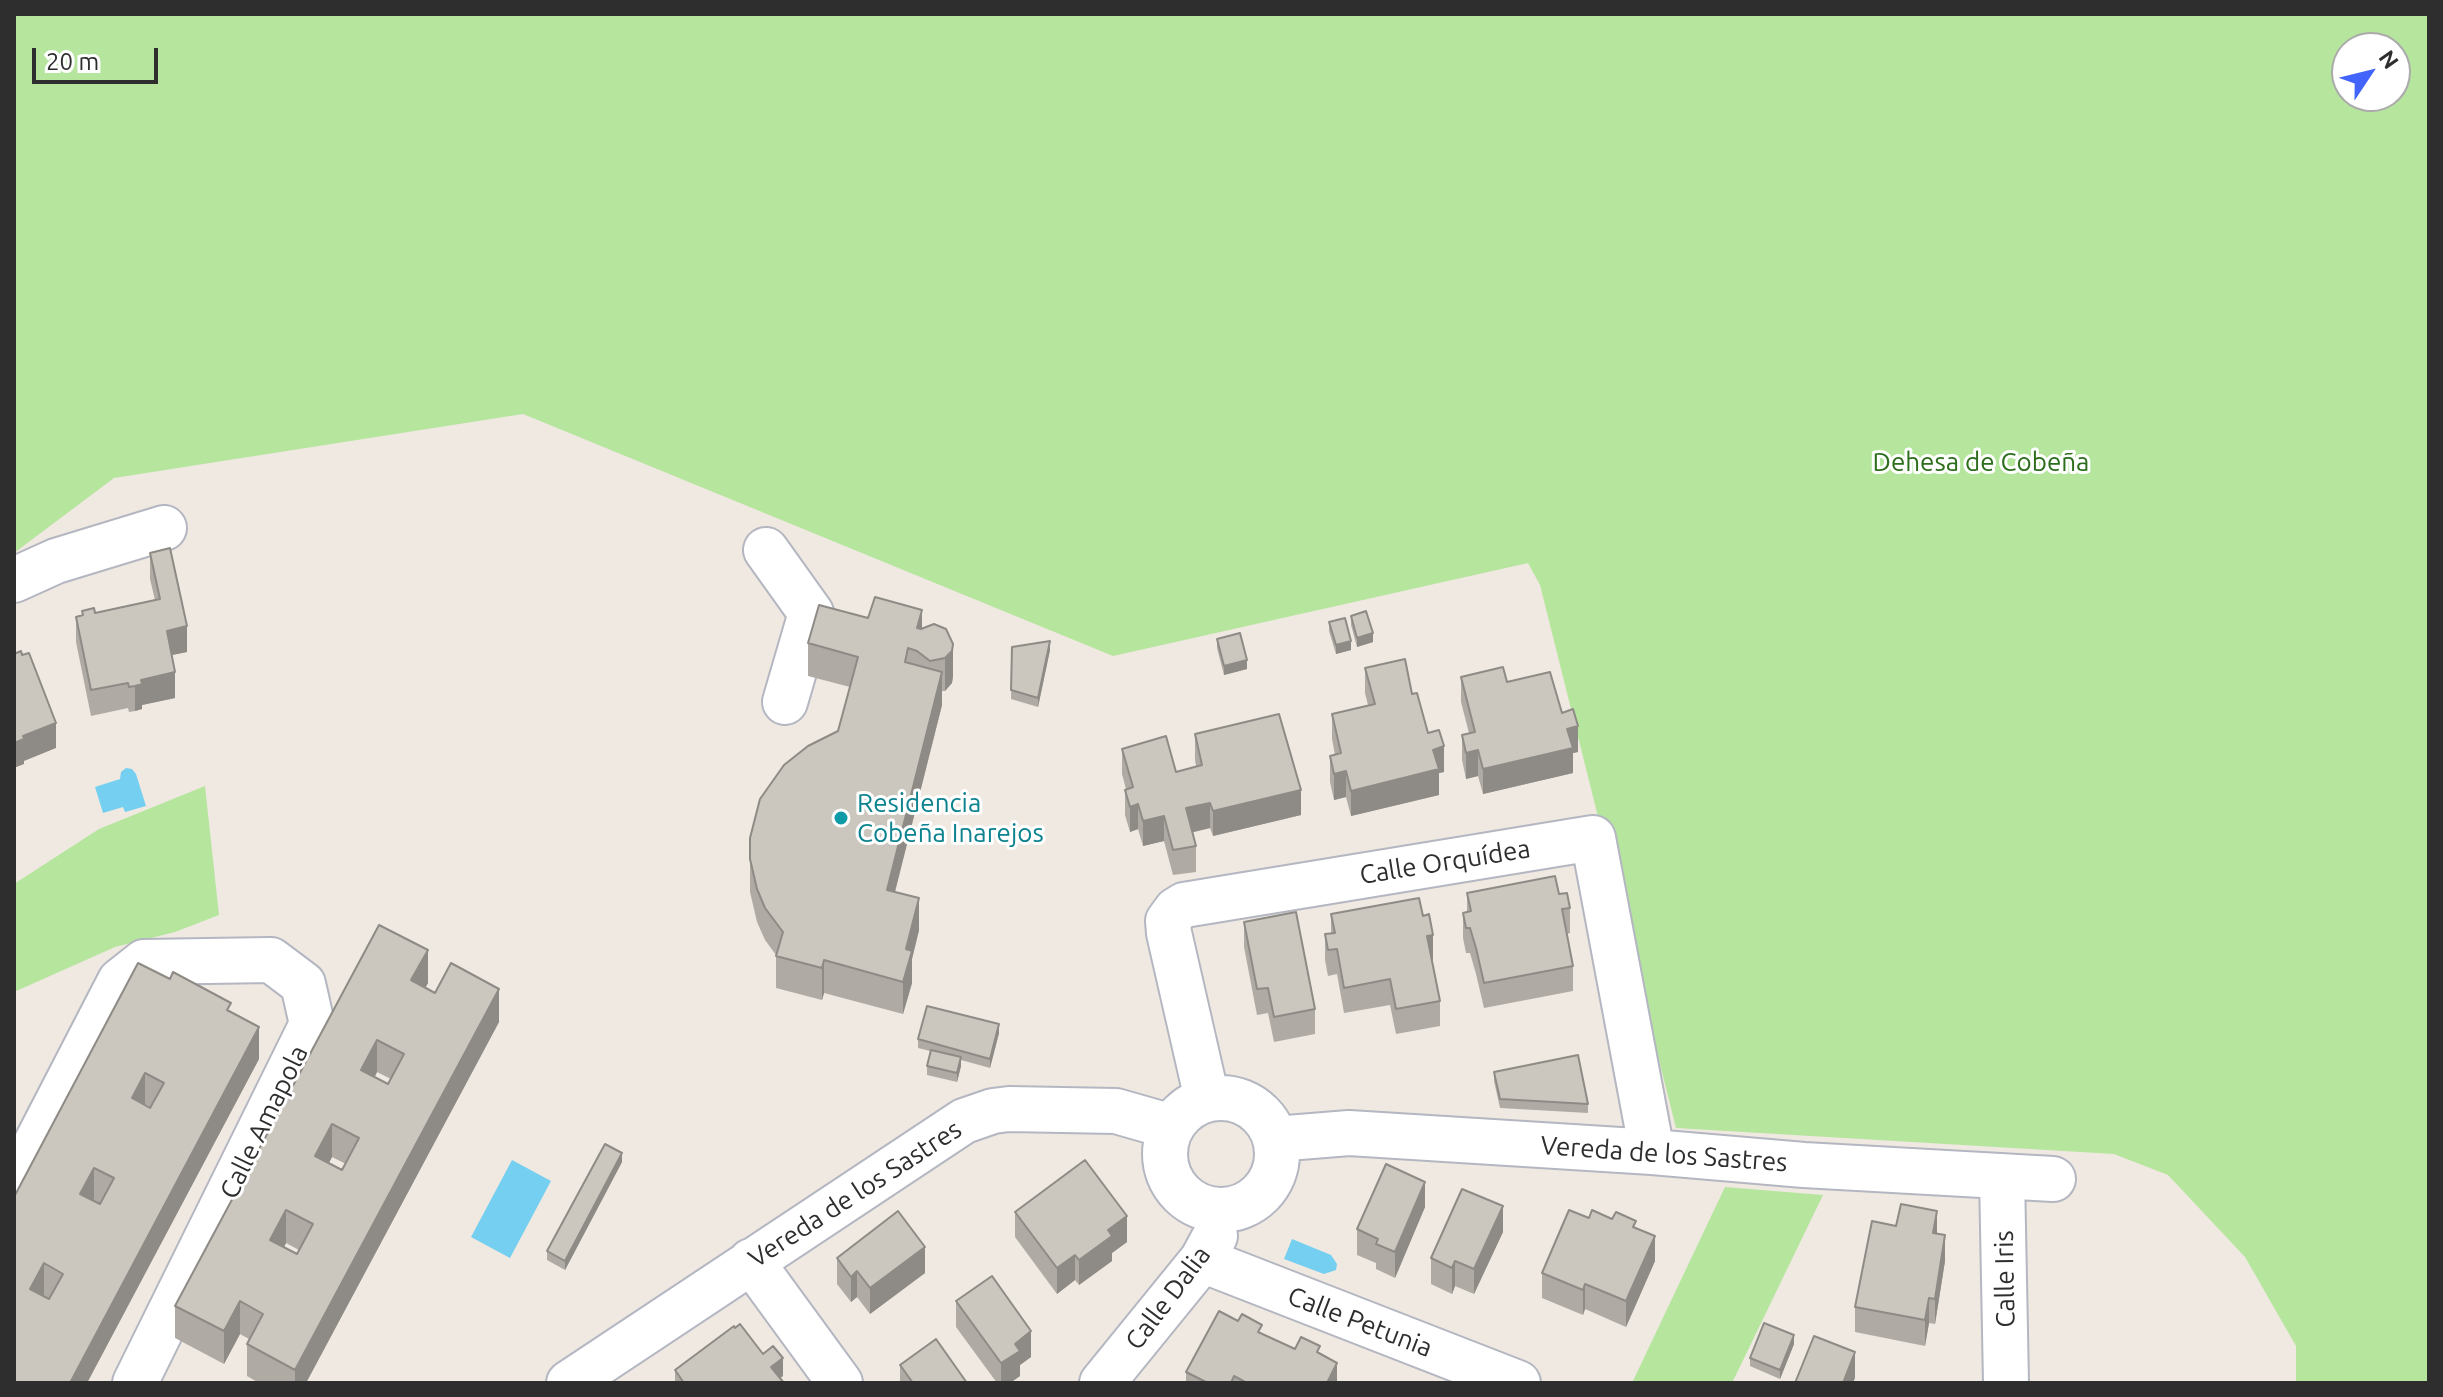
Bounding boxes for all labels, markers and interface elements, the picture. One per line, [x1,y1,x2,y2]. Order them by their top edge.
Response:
scale bar [36,32,162,82]
north arrow [2331,32,2411,112]
text: N [2374,45,2404,73]
text: 20 m [46,48,99,75]
park label: Dehesa de Cobeña [1873,446,2089,478]
place label: Residencia Cobeña Inarejos [857,787,1044,848]
marker: Residencia Cobeña Inarejos [832,809,850,827]
street label: Calle Orquídea [1357,833,1533,891]
street label: Calle Amapola [213,1040,315,1204]
street label: Vereda de los Sastres [743,1114,967,1274]
street label: Vereda de los Sastres [1540,1130,1788,1178]
street label: Calle Iris [1989,1230,2021,1328]
street label: Calle Dalia [1119,1240,1217,1356]
street label: Calle Petunia [1283,1280,1437,1364]

